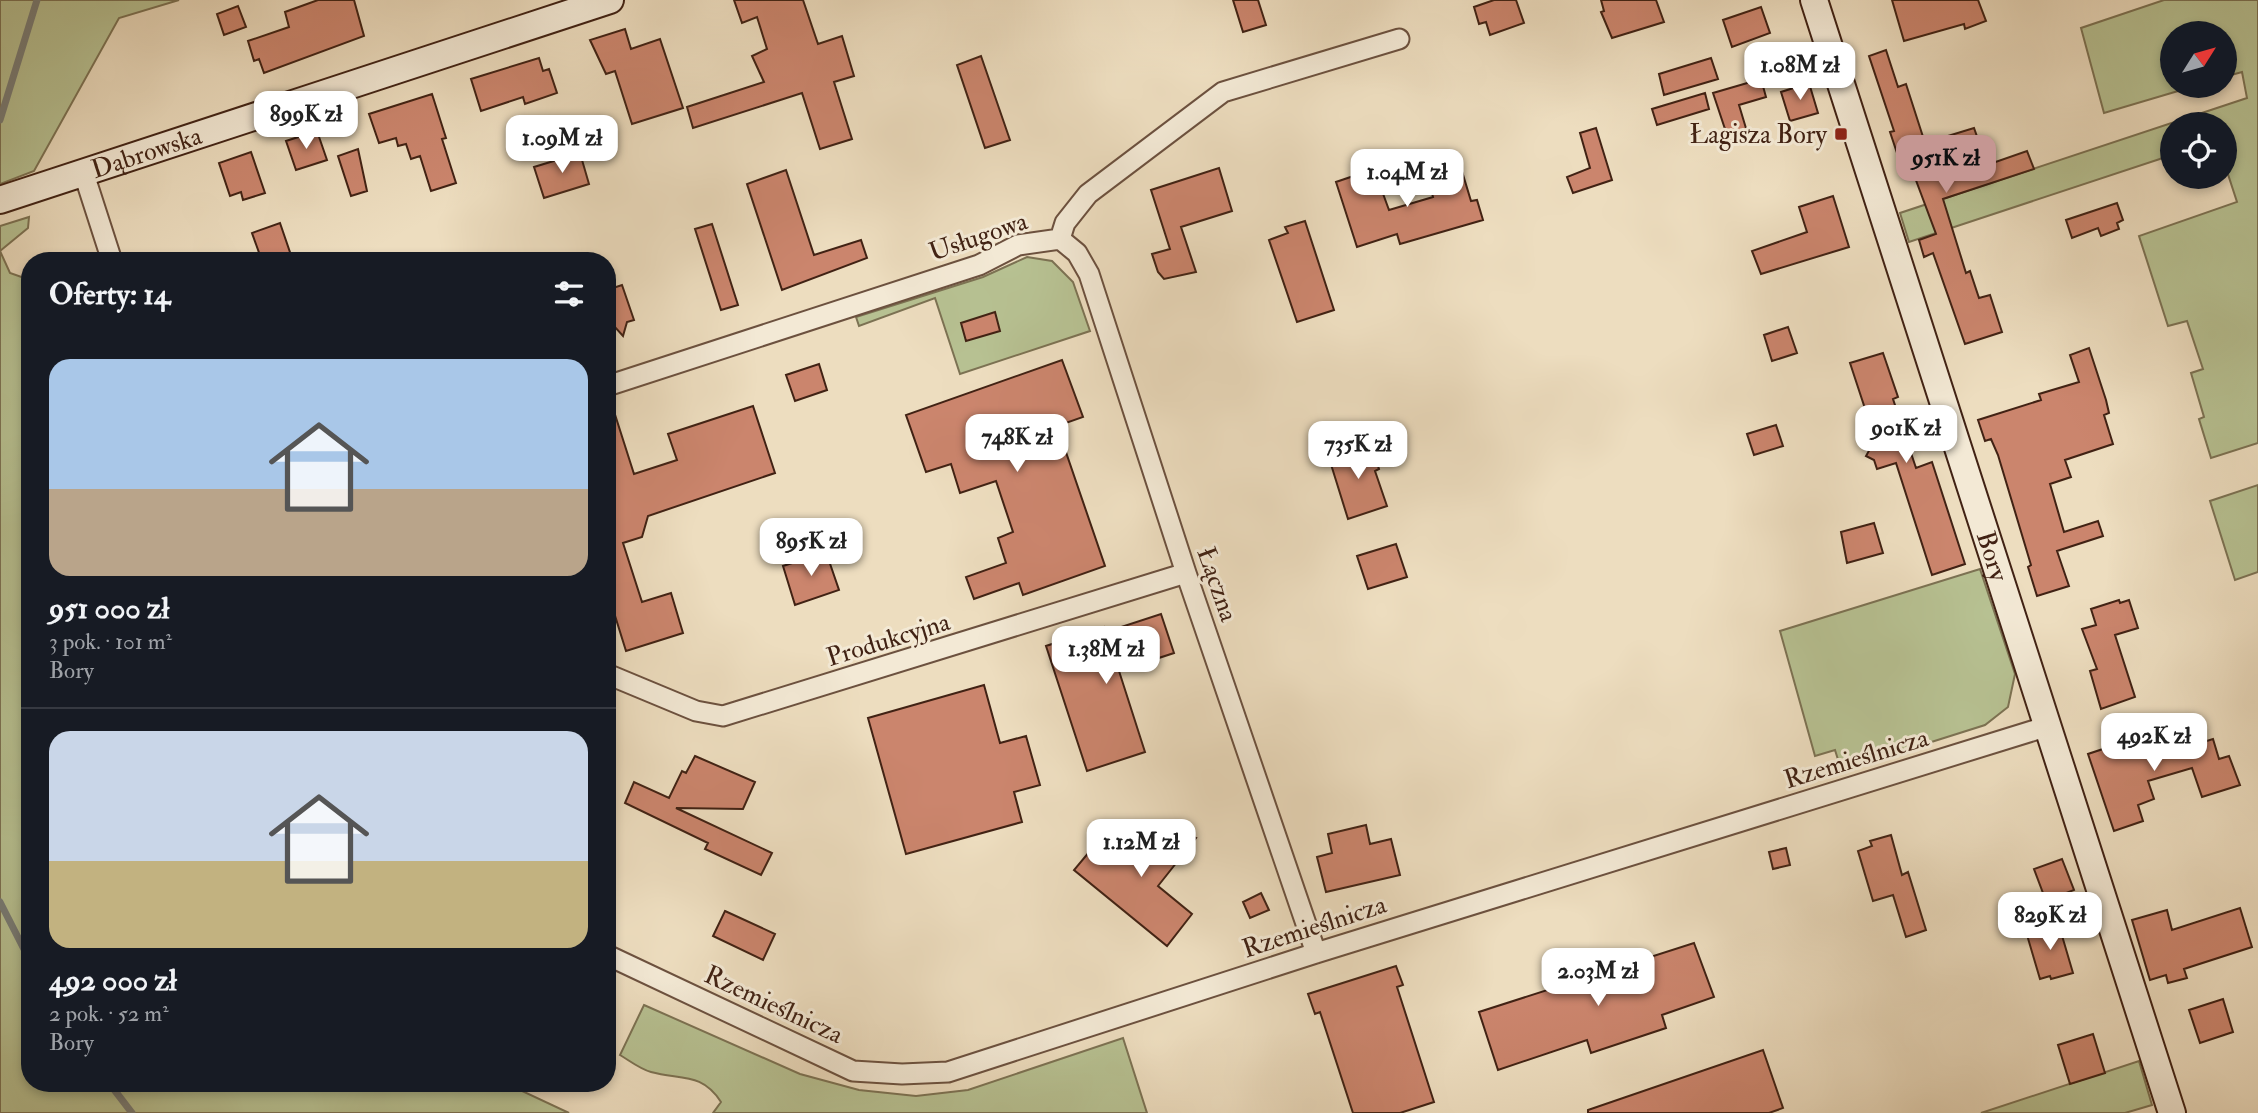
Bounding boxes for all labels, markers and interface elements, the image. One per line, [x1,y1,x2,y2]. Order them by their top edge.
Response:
north arrow [2160,21,2236,98]
map controls [2160,21,2237,189]
pin: 1.08M zł [1728,42,1872,102]
text: 1.08M zł [1760,50,1840,79]
pin: 899K zł [241,92,371,151]
text: 899K zł [270,99,342,128]
button: locate [2160,112,2237,189]
pin: 1.09M zł [490,116,634,175]
place label: Łagisza Bory [1689,119,1828,151]
street label: Dąbrowska [87,120,206,186]
text: 1.09M zł [522,123,602,152]
marker: Łagisza Bory [1833,126,1849,142]
pin: 951K zł [1881,136,2011,195]
text: 951K zł [1912,143,1980,172]
pin: 1.04M zł [1335,150,1479,209]
text: 1.04M zł [1367,157,1447,186]
street label: Usługowa [925,205,1032,269]
icon: filters [550,275,588,313]
text: Oferty: 14 [49,276,170,313]
icon: home [256,404,382,530]
pin: 901K zł [1841,406,1971,465]
text: 901K zł [1871,413,1941,442]
pin: 748K zł [952,414,1082,474]
pin: 735K zł [1293,421,1423,481]
text: 748K zł [981,422,1053,451]
text: 735K zł [1324,429,1392,458]
pin: 895K zł [746,518,876,578]
text: 895K zł [776,526,846,555]
street label: Bory [1969,527,2015,586]
street label: Łączna [1189,543,1245,626]
text: 951 000 zł [49,590,169,627]
street label: Produkcyjna [823,606,954,674]
pin: 1.38M zł [1034,626,1178,686]
text: 3 pok. · 101 m² [49,627,172,656]
text: 1.38M zł [1068,634,1144,663]
text: Bory [49,656,94,685]
pin: 492K zł [2089,714,2219,773]
text: 492K zł [2117,721,2191,750]
street label: Rzemieślnicza [1780,722,1933,796]
icon: home [256,776,382,902]
pin: 1.12M zł [1069,820,1213,879]
text: 1.12M zł [1103,827,1179,856]
street label: Rzemieślnicza [1238,889,1391,965]
pin: 829K zł [1985,892,2115,952]
text: 829K zł [2014,900,2086,929]
pin: 2.03M zł [1526,948,1670,1008]
text: 2.03M zł [1558,956,1638,985]
street label: Rzemieślnicza [699,959,848,1051]
text: 492 000 zł [49,962,177,999]
text: 2 pok. · 52 m² [49,999,169,1028]
text: Bory [49,1028,94,1057]

